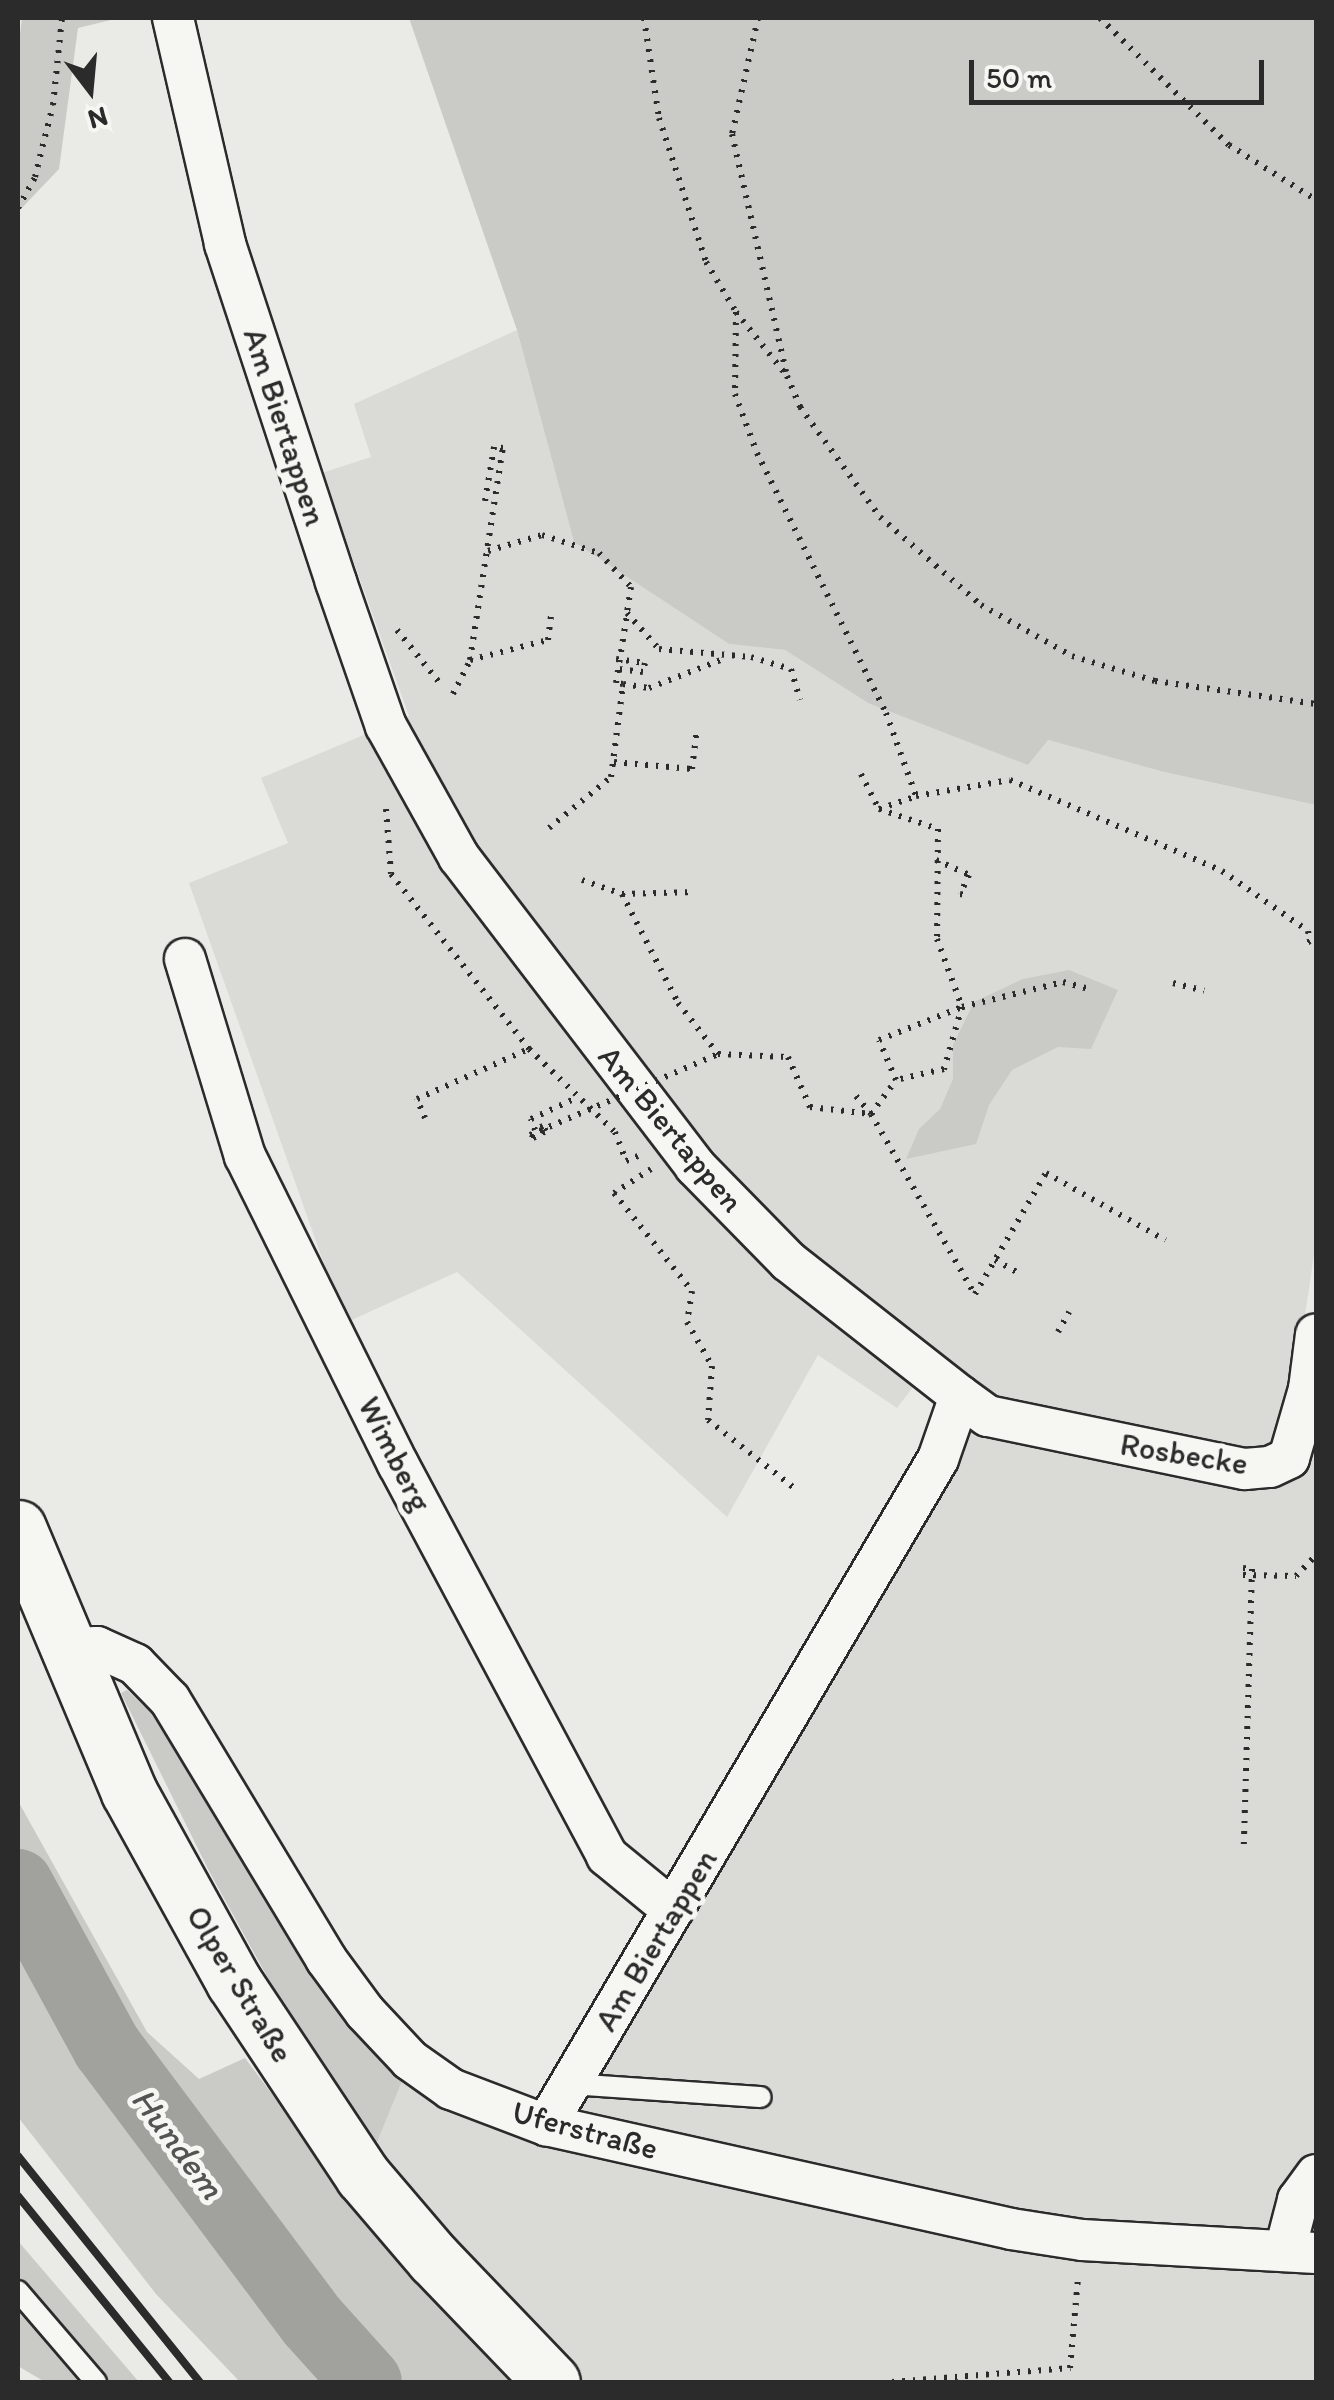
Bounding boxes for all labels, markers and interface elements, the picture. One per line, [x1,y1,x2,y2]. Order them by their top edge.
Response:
north arrow [40,40,140,140]
scale bar [974,40,1269,102]
text: 50 m [986,59,1052,96]
text: N [84,100,112,138]
street label: Am Biertappen [235,323,335,531]
street label: Am Biertappen [590,1038,752,1220]
street label: Wimberg [350,1390,440,1518]
street label: Rosbecke [1118,1425,1250,1483]
street label: Am Biertappen [586,1842,726,2038]
street label: Olper Straße [178,1898,302,2070]
water label: Hundem [123,2079,233,2207]
street label: Uferstraße [508,2092,662,2168]

